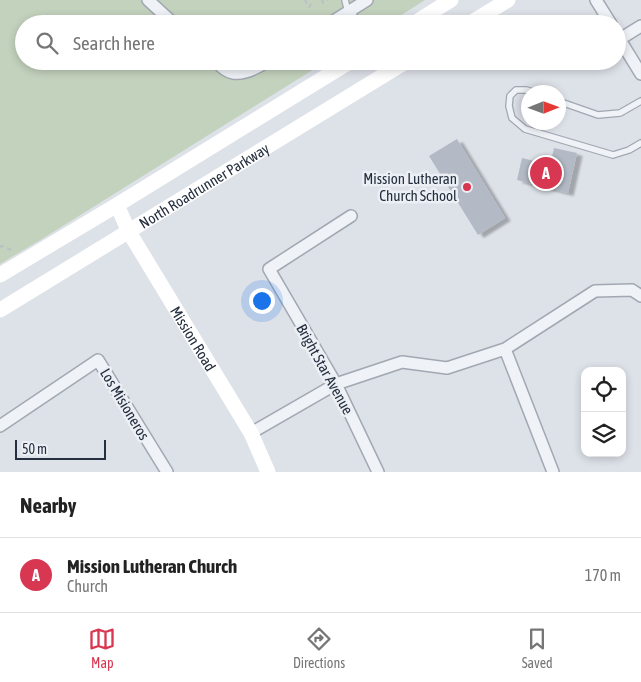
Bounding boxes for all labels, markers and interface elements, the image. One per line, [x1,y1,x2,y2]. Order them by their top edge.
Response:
search box [15,15,626,70]
icon: search [33,29,61,57]
text: Search here [73,32,155,54]
north arrow [521,85,566,130]
street label: North Roadrunner Parkway [136,139,272,231]
pin: A [530,154,562,192]
place label: Mission Lutheran Church School [363,170,457,204]
marker: Mission Lutheran Church School [461,181,473,193]
your location [249,288,275,314]
street label: Mission Road [167,303,220,374]
street label: Bright Star Avenue [293,321,357,417]
street label: Los Misioneros [97,365,153,443]
map controls [581,367,626,457]
button: locate [581,367,626,412]
button: layers [581,412,626,457]
scale bar [15,437,106,460]
text: 50 m [22,441,47,457]
text: Nearby [20,493,76,517]
text: Mission Lutheran Church [67,555,237,577]
text: A [32,566,40,584]
text: 170 m [585,566,621,584]
text: Church [67,577,108,595]
tab: Map [88,625,116,671]
tab: Directions [293,625,345,671]
tab: Saved [522,625,553,671]

